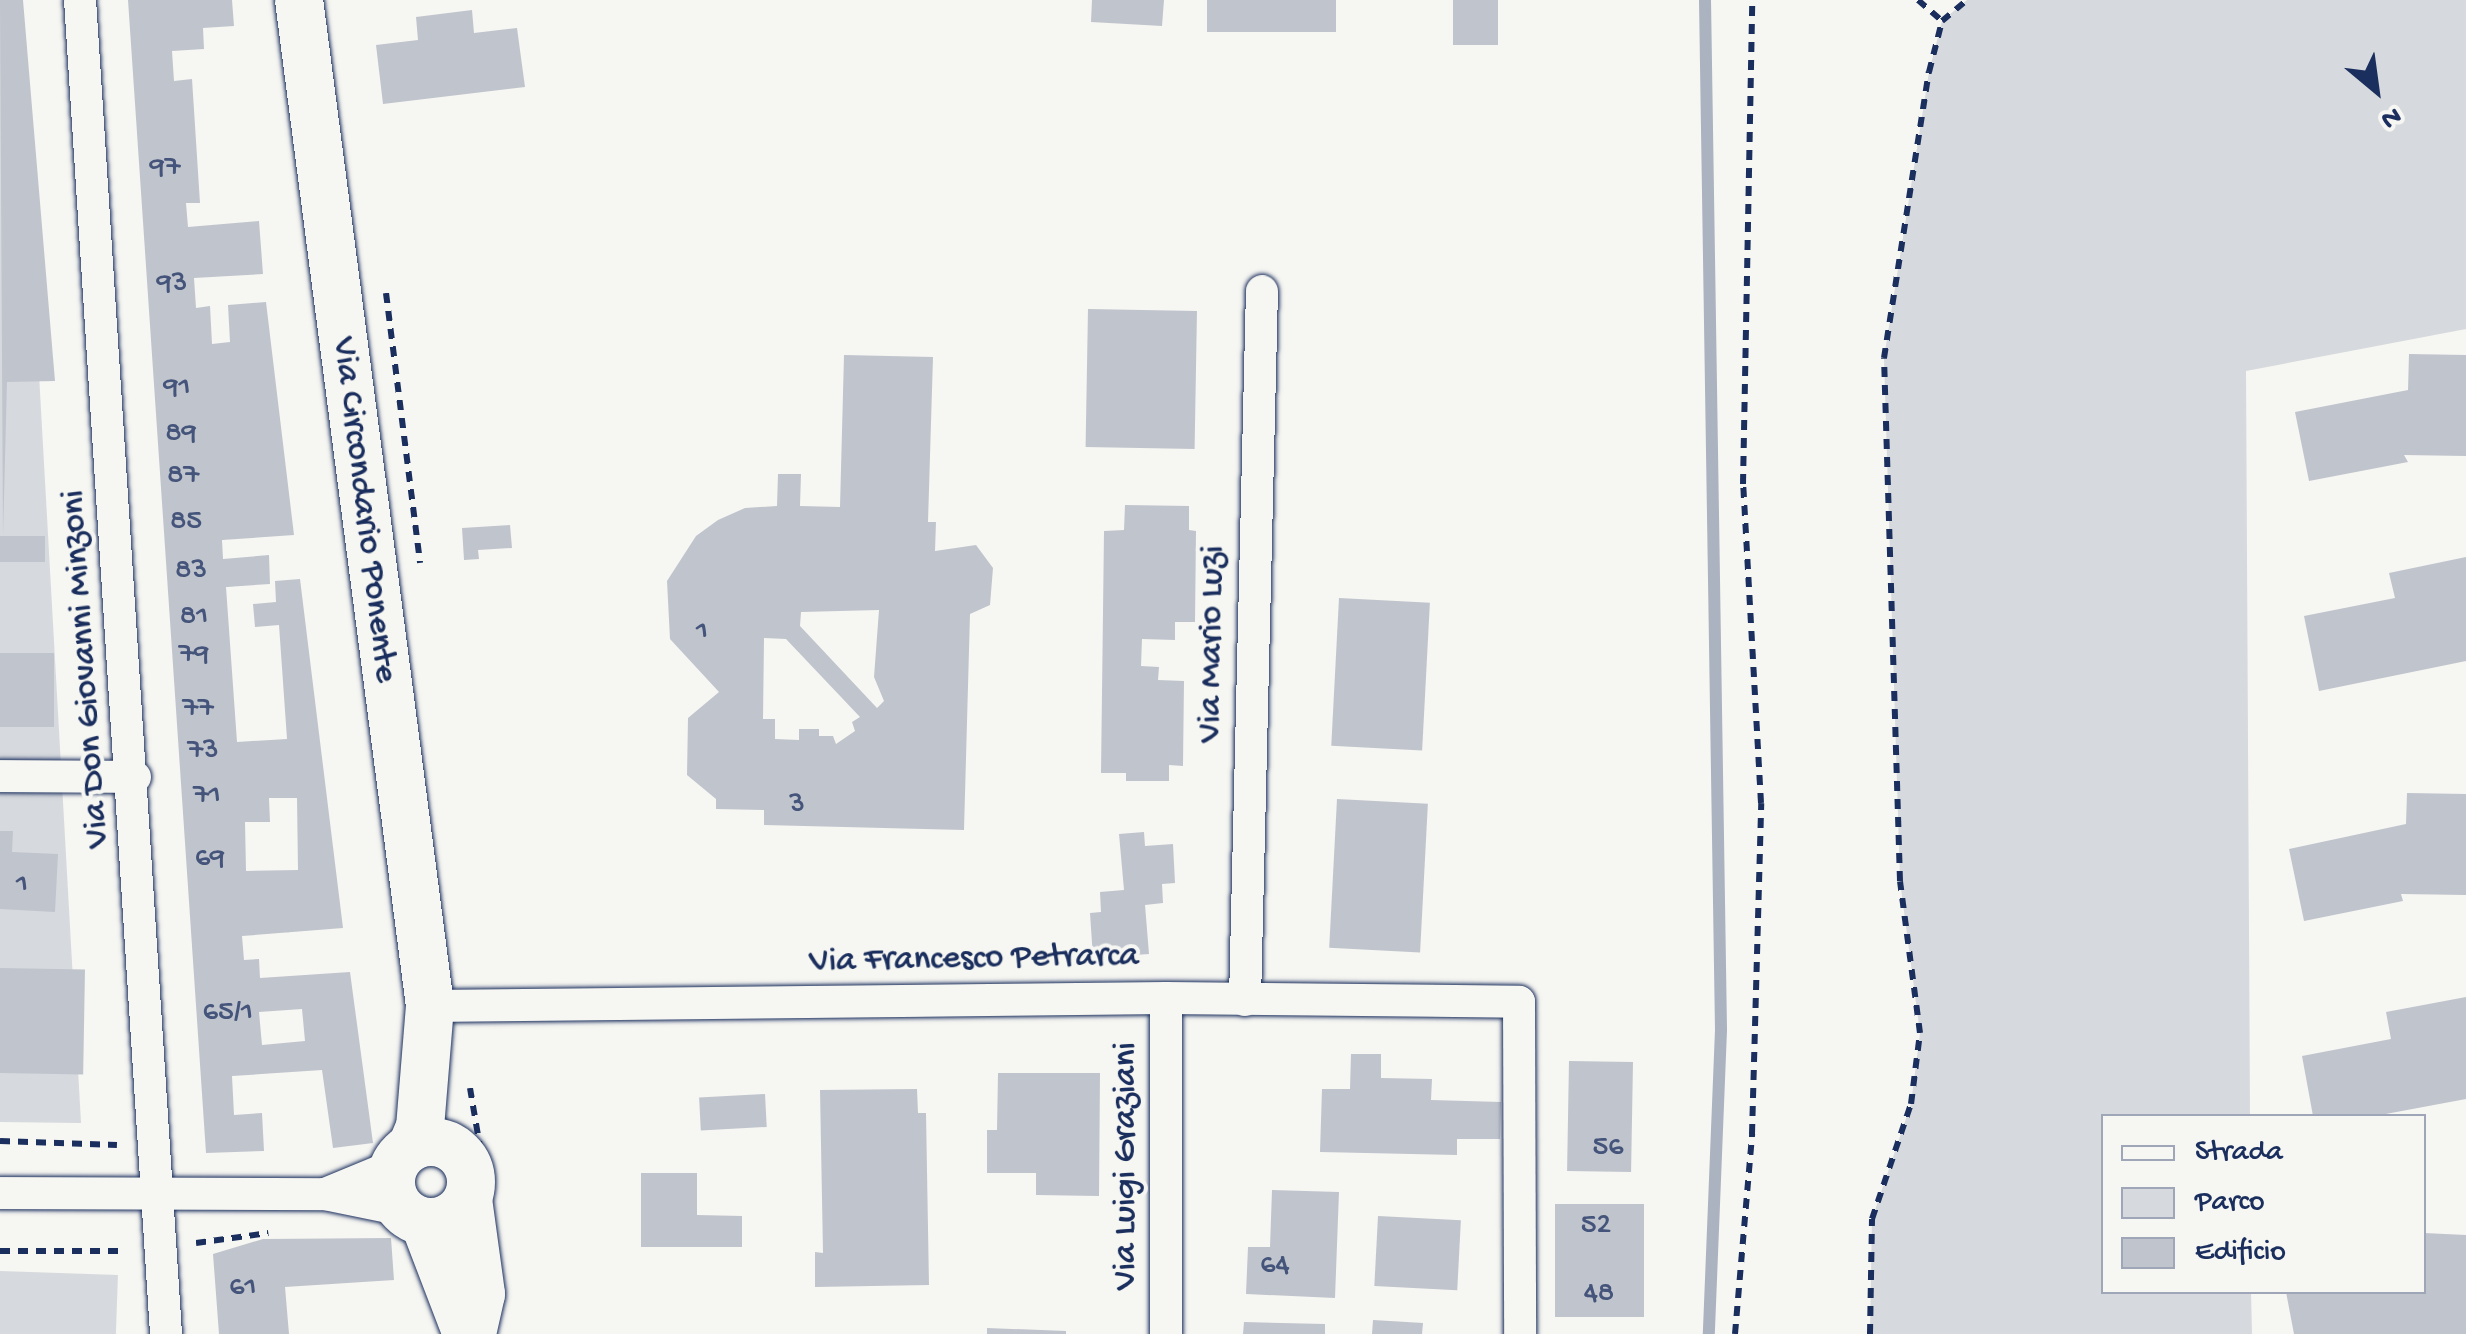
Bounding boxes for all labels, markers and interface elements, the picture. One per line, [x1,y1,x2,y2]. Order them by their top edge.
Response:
north arrow [2326,40,2426,140]
text: N [2375,98,2407,136]
house number: 97 [150,151,180,187]
house number: 93 [157,267,187,303]
street label: Via Circondario Ponente [321,335,405,685]
house number: 91 [163,371,191,407]
house number: 89 [165,417,197,453]
house number: 87 [167,459,199,495]
street label: Via Don Giovanni Minzoni [54,489,120,849]
house number: 85 [170,505,202,541]
street label: Via Mario Luzi [1190,545,1236,743]
house number: 83 [175,554,207,590]
house number: 81 [180,600,208,636]
house number: 1 [696,615,708,651]
house number: 79 [179,638,209,674]
house number: 77 [182,692,214,728]
house number: 73 [187,734,219,770]
house number: 71 [193,779,221,815]
house number: 3 [789,788,805,824]
house number: 69 [195,842,225,878]
house number: 1 [16,868,28,904]
street label: Via Francesco Petrarca [809,936,1139,984]
house number: 65/1 [203,996,253,1032]
street label: Via Luigi Graziani [1106,1042,1148,1290]
legend [2101,1114,2426,1294]
house number: 56 [1593,1131,1623,1167]
text: Strada [2195,1136,2283,1171]
text: Parco [2195,1186,2265,1221]
house number: 52 [1581,1209,1611,1245]
text: Edificio [2195,1236,2286,1271]
house number: 64 [1260,1249,1290,1285]
house number: 61 [229,1271,257,1307]
house number: 48 [1584,1277,1614,1313]

